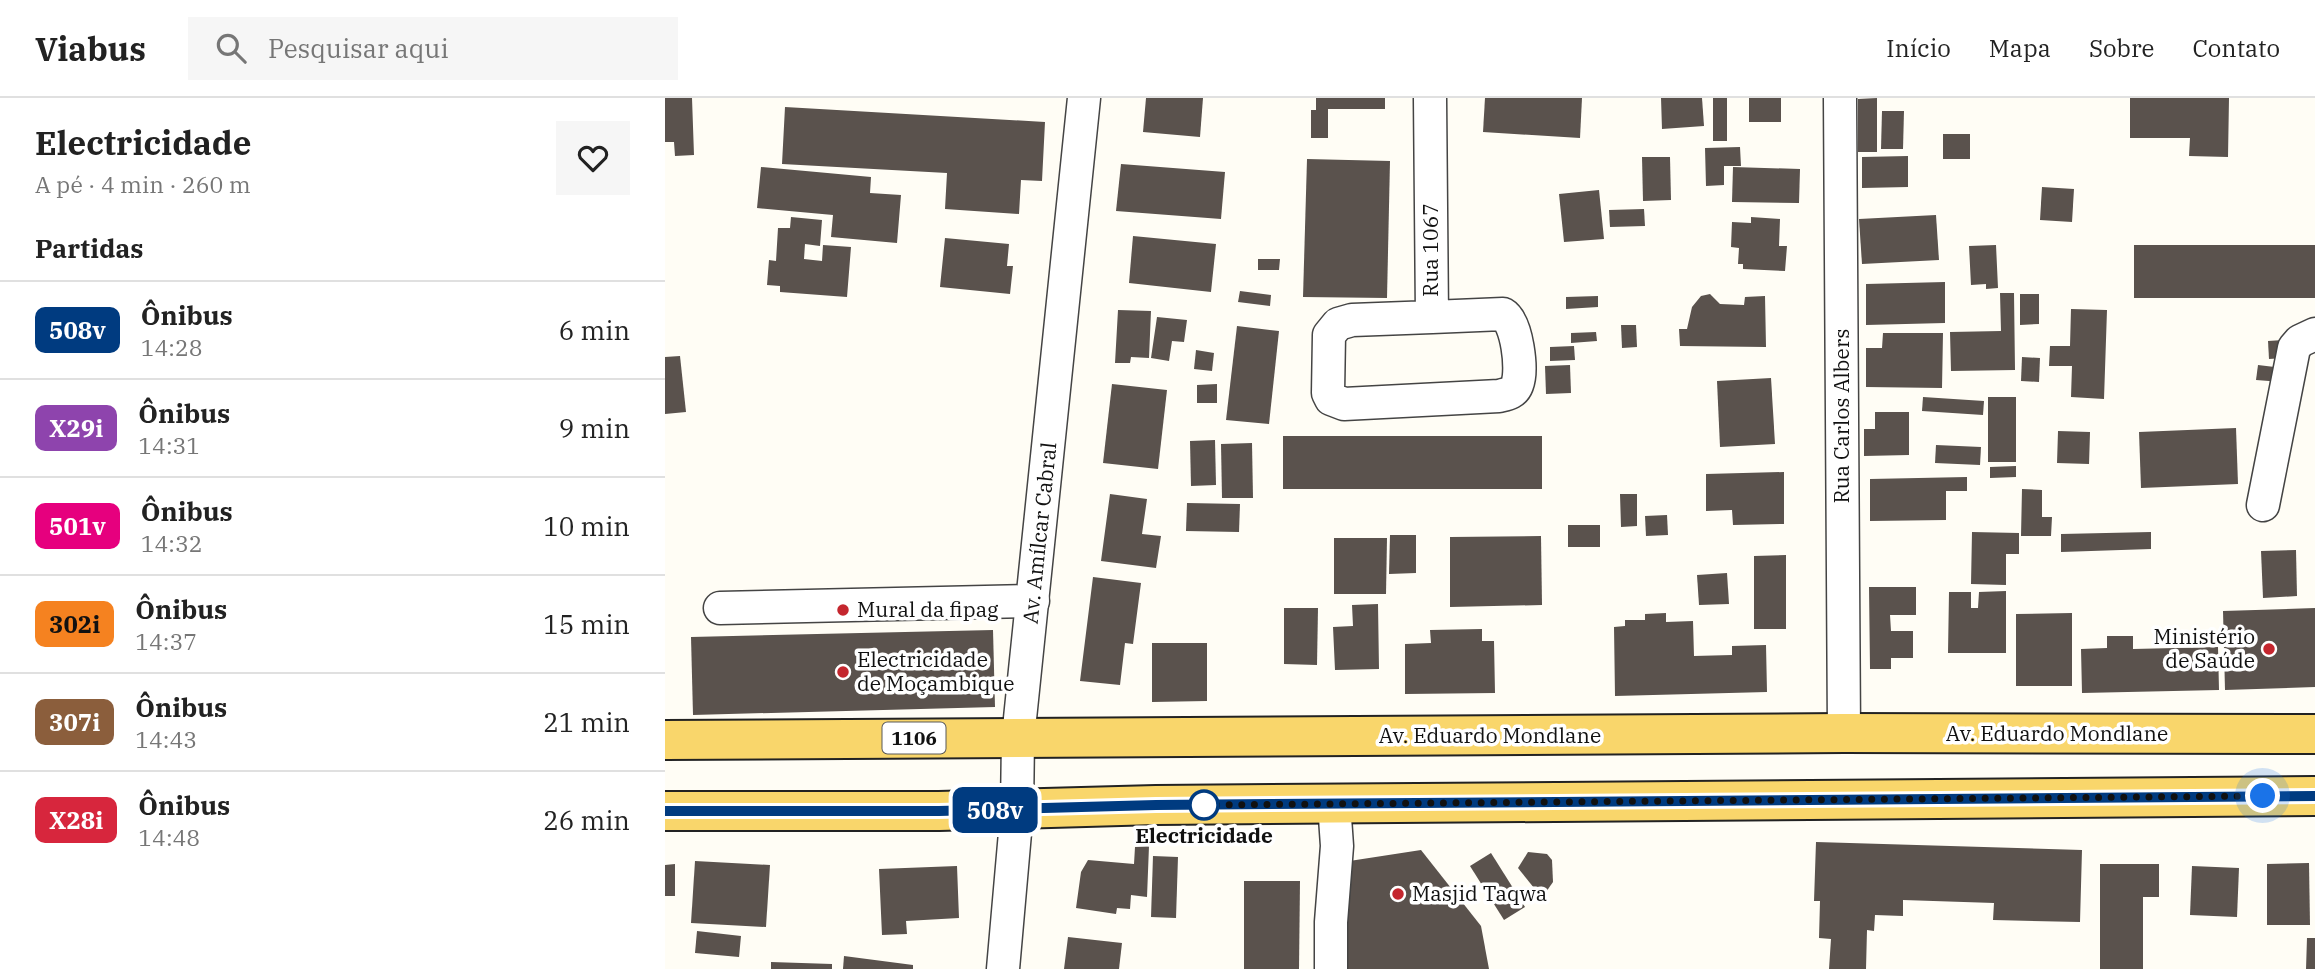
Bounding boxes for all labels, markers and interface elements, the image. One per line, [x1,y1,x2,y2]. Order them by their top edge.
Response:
search box [188,17,678,80]
text: Viabus [35,27,146,70]
icon: search [212,29,250,67]
text: Pesquisar aqui [268,31,449,65]
text: Início [1886,32,1951,64]
text: Mapa [1989,32,2051,64]
text: Sobre [2089,32,2154,64]
text: Contato [2192,32,2280,64]
text: Electricidade [35,121,251,164]
button: heart [556,121,630,195]
text: A pé · 4 min · 260 m [35,169,251,199]
street label: Rua 1067 [1416,203,1444,297]
text: Partidas [35,231,144,265]
text: Ônibus [141,298,233,332]
text: 6 min [559,313,630,347]
text: 508v [49,314,106,346]
street label: Rua Carlos Albers [1827,329,1855,503]
text: 14:28 [141,332,203,362]
text: Ônibus [138,396,230,430]
text: 9 min [559,411,630,445]
text: X29i [49,412,103,444]
text: 14:31 [138,430,200,460]
street label: Av. Amílcar Cabral [1016,441,1062,625]
text: Ônibus [141,494,233,528]
text: 10 min [543,509,630,543]
text: 501v [49,510,106,542]
text: 14:32 [141,528,203,558]
text: Ônibus [135,592,227,626]
place label: Mural da fipag [857,595,999,623]
marker: Mural da fipag [835,602,851,618]
text: 15 min [543,607,630,641]
text: 302i [49,608,100,640]
place label: Ministério de Saúde [2154,622,2255,674]
text: 14:37 [135,626,197,656]
marker: Ministério de Saúde [2261,641,2277,657]
place label: Electricidade de Moçambique [857,645,1015,697]
marker: Electricidade de Moçambique [835,664,851,680]
text: Ônibus [135,690,227,724]
text: 21 min [543,705,630,739]
text: 307i [49,706,100,738]
street label: Av. Eduardo Mondlane [1946,719,2168,747]
street label: Av. Eduardo Mondlane [1379,721,1601,749]
road number: 1106 [883,722,945,754]
text: 14:43 [135,724,197,754]
your location [2245,778,2280,813]
line badge: 508v [946,787,1044,833]
text: Ônibus [138,788,230,822]
marker: Electricidade [1189,790,1219,820]
text: 508v [967,794,1023,826]
text: 26 min [543,803,630,837]
text: X28i [49,804,103,836]
place label: Electricidade [1135,821,1273,849]
text: 14:48 [138,822,200,852]
place label: Masjid Taqwa [1412,879,1547,907]
marker: Masjid Taqwa [1390,886,1406,902]

